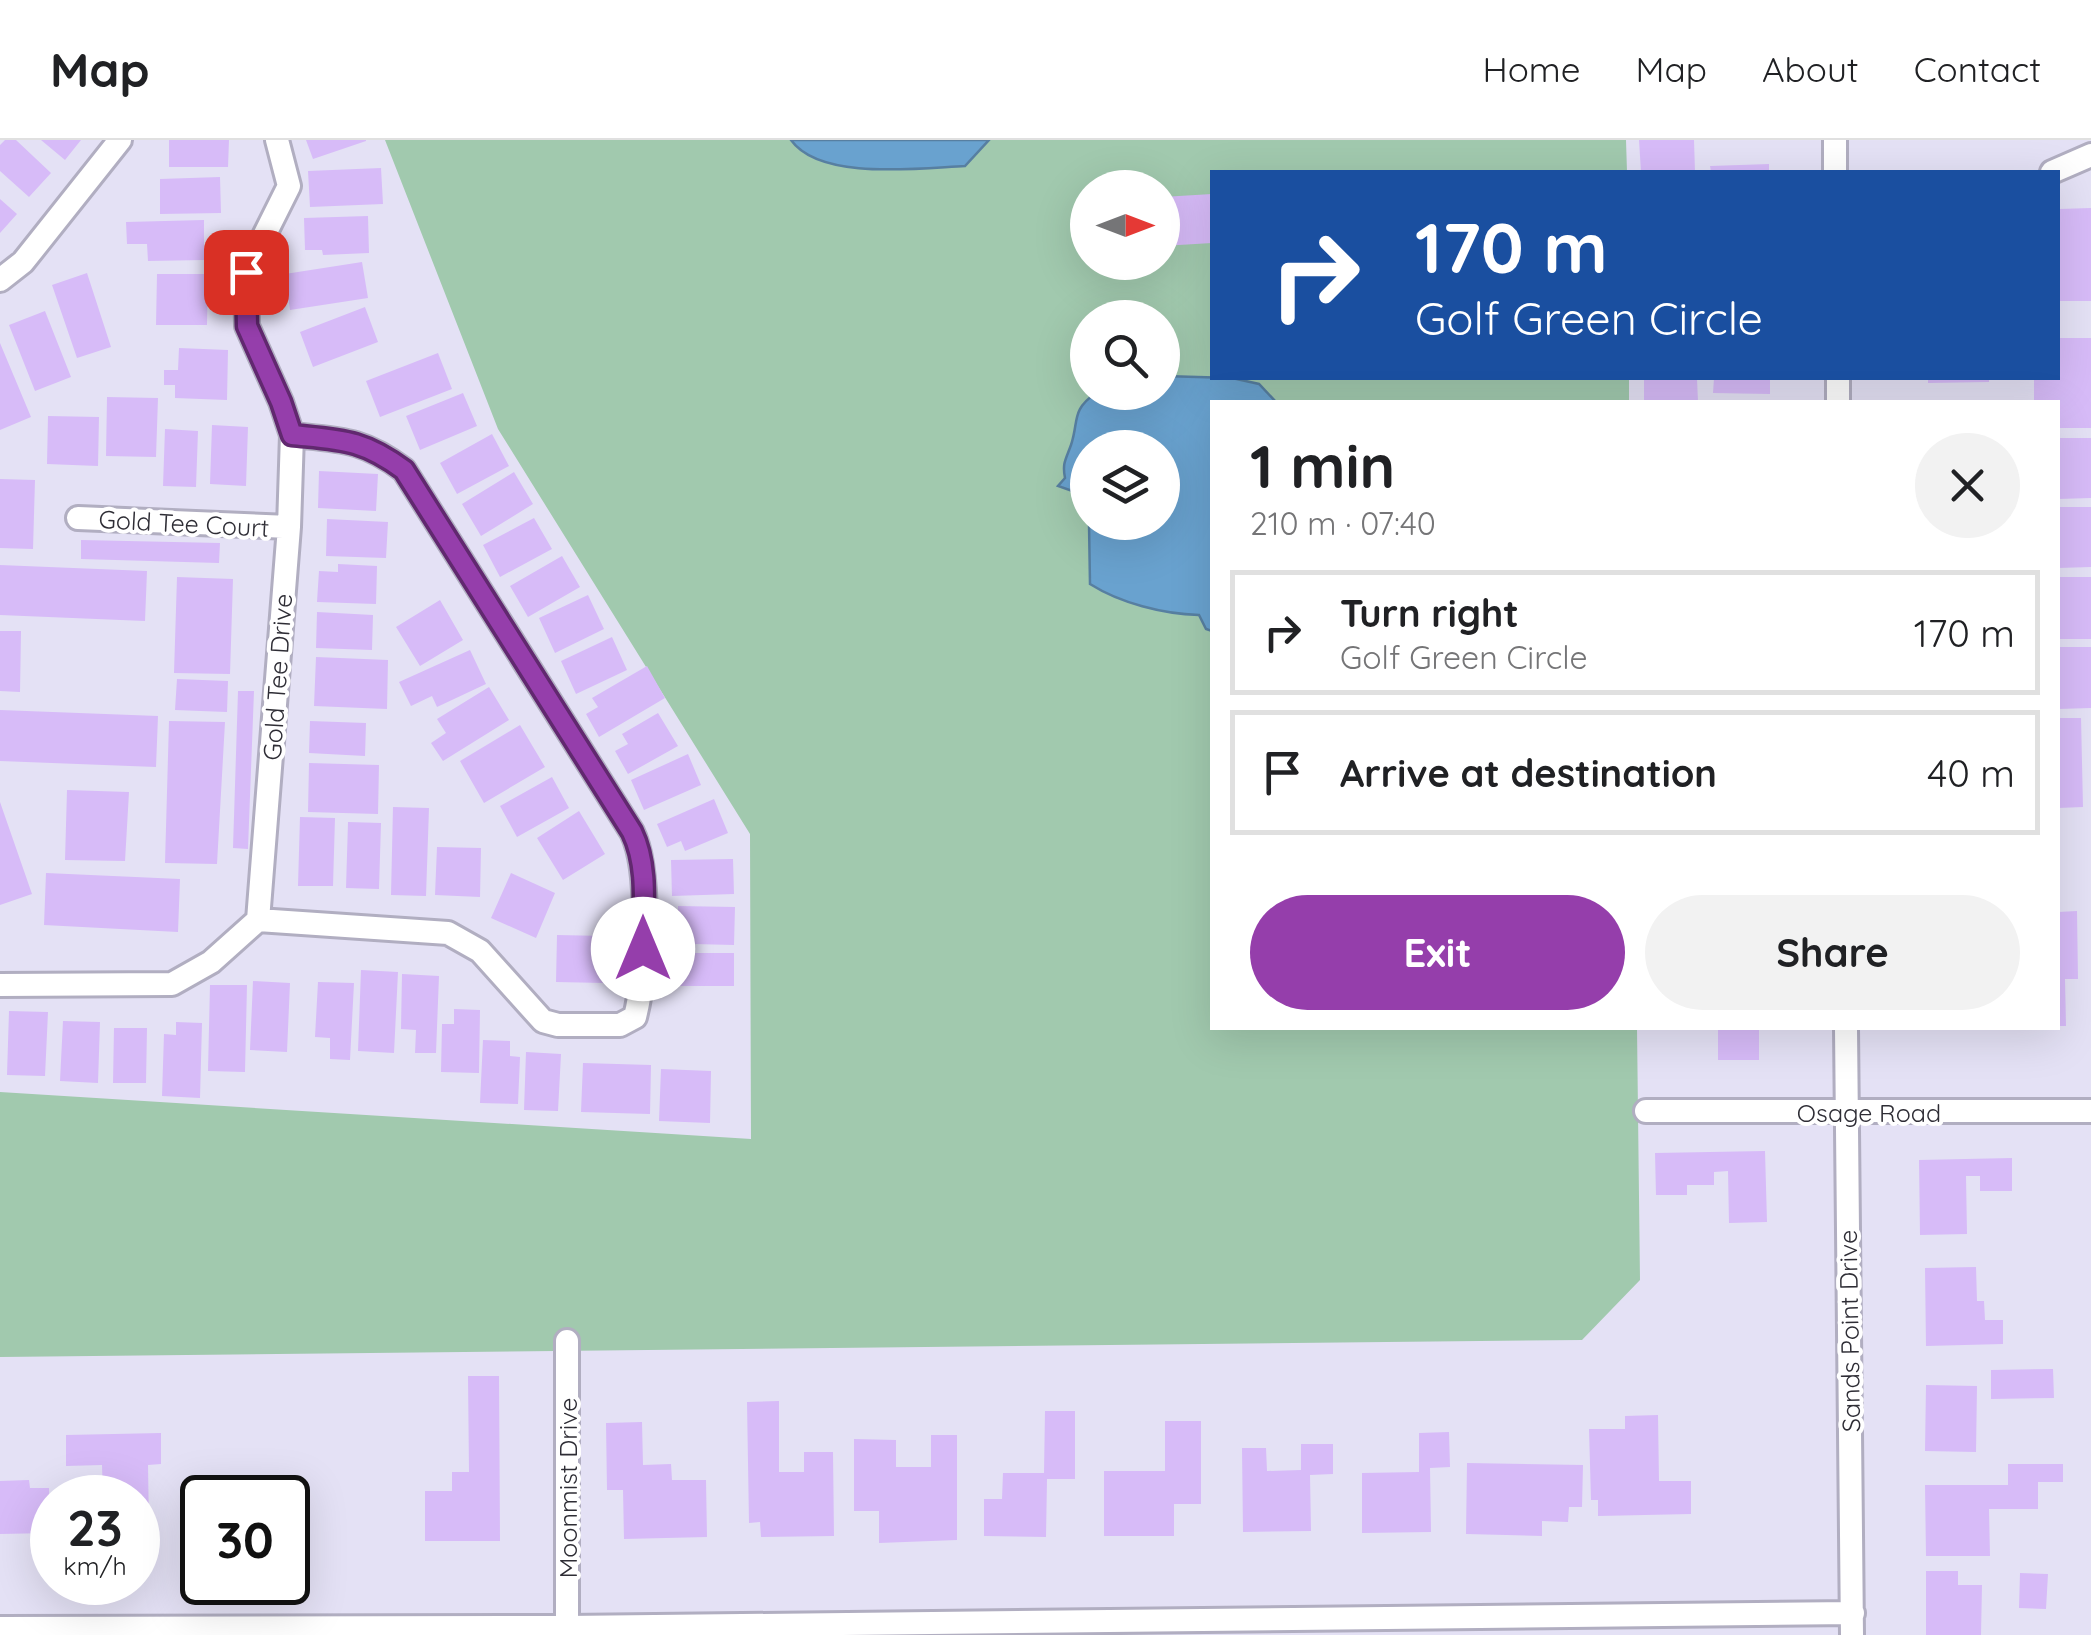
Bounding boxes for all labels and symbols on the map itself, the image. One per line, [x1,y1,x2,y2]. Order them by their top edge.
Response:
north arrow [1070,170,1180,280]
pin [204,230,289,315]
street label: Gold Tee Court [98,503,270,543]
street label: Gold Tee Drive [256,592,298,762]
position arrow [591,897,695,1001]
street label: Osage Road [1797,1097,1941,1128]
street label: Sands Point Drive [1832,1230,1866,1432]
street label: Moonmist Drive [552,1398,583,1578]
speed limit sign: 30 [180,1475,310,1605]

